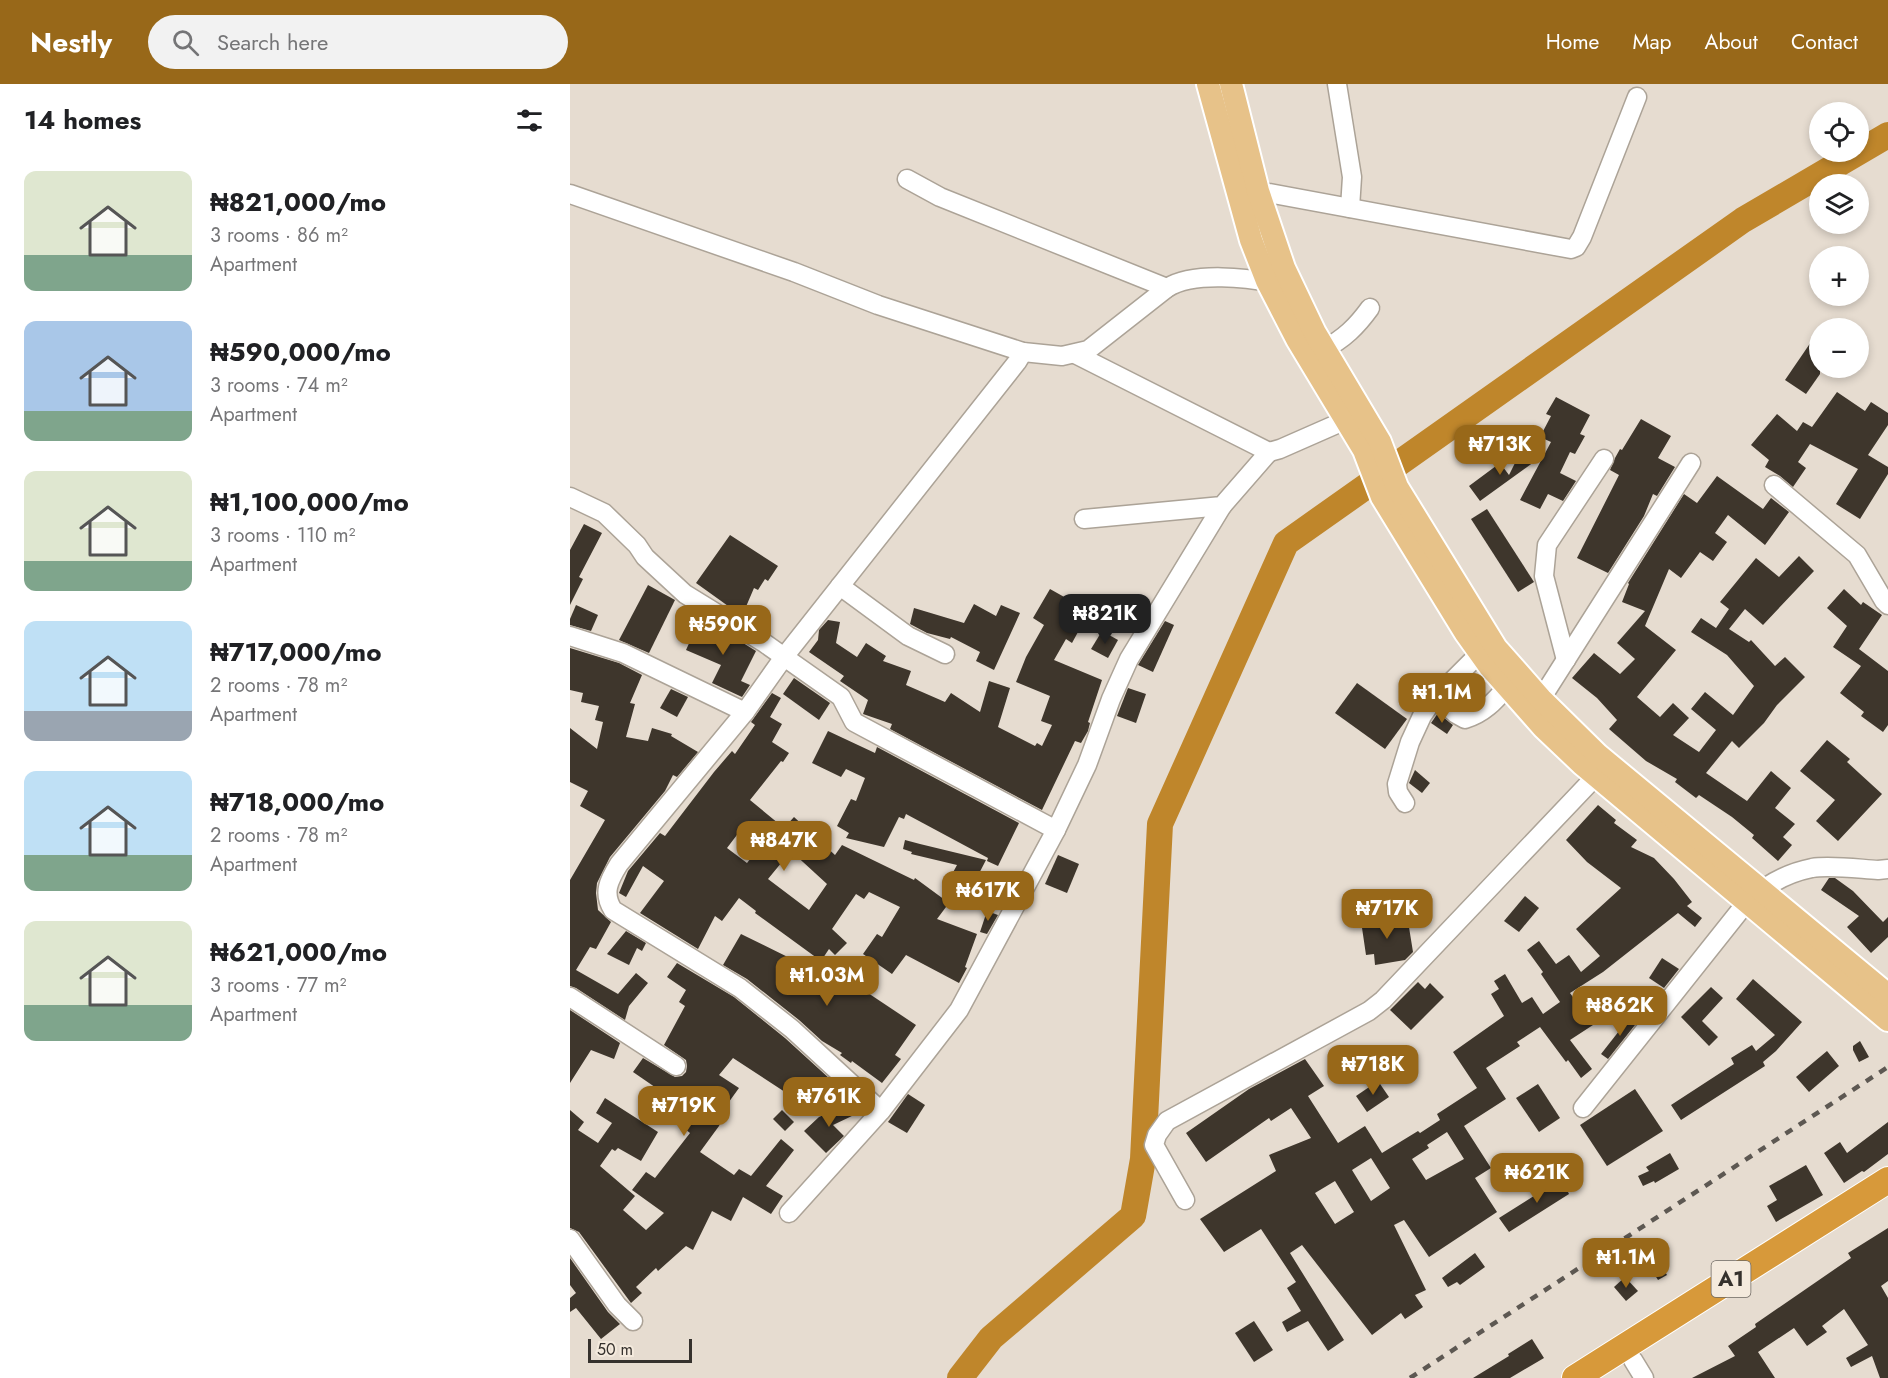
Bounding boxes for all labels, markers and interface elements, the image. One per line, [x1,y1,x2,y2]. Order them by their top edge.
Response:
search box [148,15,568,69]
text: Nestly [30,22,112,63]
icon: search [169,26,202,59]
text: Search here [217,26,328,58]
text: Home [1546,27,1599,57]
text: Map [1632,27,1672,57]
text: About [1705,27,1758,57]
text: Contact [1791,27,1858,57]
text: 14 homes [24,101,141,139]
map controls [1809,102,1869,378]
button: locate [1809,102,1869,162]
icon: filters [513,104,546,137]
button: layers [1809,174,1869,234]
text: ₦821,000/mo [210,183,386,221]
icon: home [72,195,144,267]
text: 3 rooms · 86 m² [210,221,348,250]
button: + [1809,246,1869,306]
text: Apartment [210,250,297,279]
button: − [1809,318,1869,378]
text: ₦590,000/mo [210,333,391,371]
icon: home [72,345,144,417]
text: 3 rooms · 74 m² [210,371,348,400]
text: Apartment [210,400,297,429]
pin: ₦713K [1458,425,1542,476]
text: ₦713K [1468,430,1532,459]
text: ₦1,100,000/mo [210,483,409,521]
icon: home [72,495,144,567]
text: 3 rooms · 110 m² [210,521,356,550]
text: Apartment [210,550,297,579]
pin: ₦821K [1063,594,1147,645]
text: ₦821K [1073,599,1137,628]
pin: ₦590K [681,605,765,656]
text: ₦590K [689,610,757,639]
text: ₦717,000/mo [210,633,381,671]
icon: home [72,645,144,717]
text: 2 rooms · 78 m² [210,671,347,700]
pin: ₦1.1M [1400,673,1484,724]
text: ₦1.1M [1412,678,1472,707]
text: Apartment [210,700,297,729]
text: ₦718,000/mo [210,783,384,821]
icon: home [72,795,144,867]
text: 2 rooms · 78 m² [210,821,347,850]
pin: ₦847K [742,821,826,872]
text: ₦847K [751,826,817,855]
text: Apartment [210,850,297,879]
pin: ₦617K [946,871,1030,922]
text: ₦617K [956,876,1020,905]
pin: ₦717K [1345,889,1429,940]
text: ₦717K [1356,894,1418,923]
text: ₦621,000/mo [210,933,387,971]
icon: home [72,945,144,1017]
pin: ₦1.03M [778,956,876,1007]
text: ₦1.03M [790,961,864,990]
text: 3 rooms · 77 m² [210,971,347,1000]
pin: ₦862K [1578,986,1662,1037]
text: ₦862K [1586,991,1654,1020]
text: Apartment [210,1000,297,1029]
pin: ₦718K [1331,1045,1415,1096]
text: ₦718K [1341,1050,1405,1079]
pin: ₦761K [787,1077,871,1128]
text: ₦761K [797,1082,861,1111]
pin: ₦719K [642,1086,726,1137]
text: ₦719K [652,1091,716,1120]
pin: ₦621K [1495,1153,1579,1204]
text: ₦621K [1504,1158,1570,1187]
pin: ₦1.1M [1584,1238,1668,1289]
text: ₦1.1M [1596,1243,1656,1272]
road number: A1 [1712,1261,1750,1297]
scale bar [588,1336,692,1364]
text: 50 m [597,1338,633,1361]

